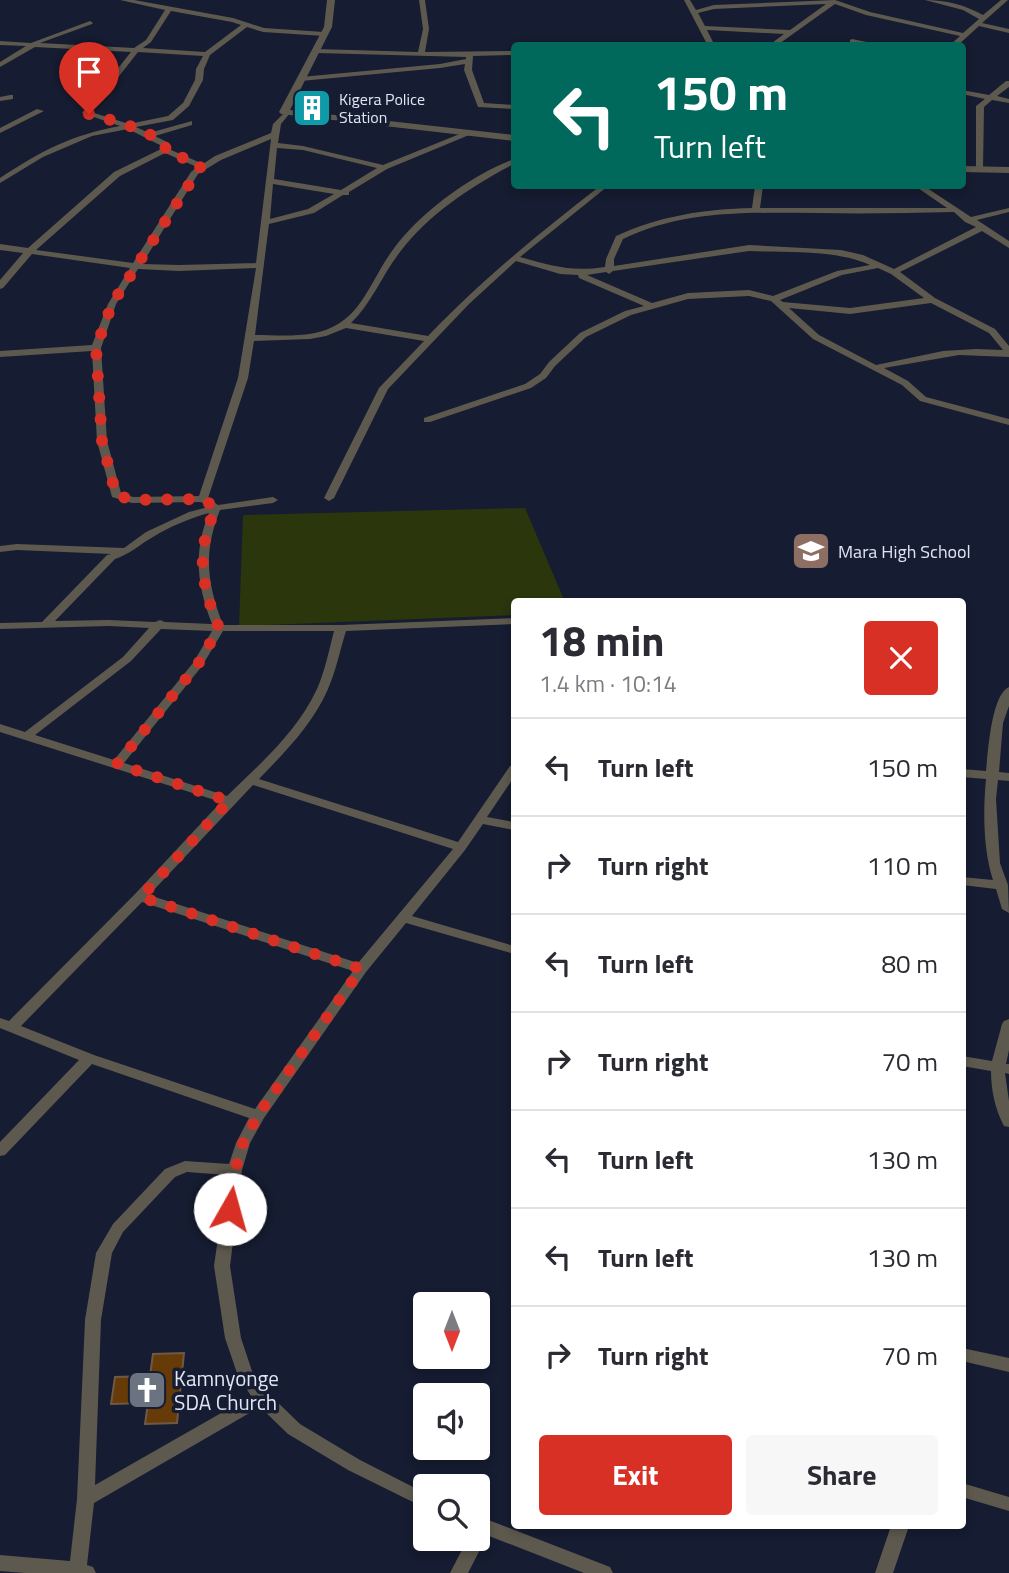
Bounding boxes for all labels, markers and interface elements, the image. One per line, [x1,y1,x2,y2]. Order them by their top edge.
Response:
pin [59,42,119,114]
icon: arrive [70,53,108,91]
text: 150 m [654,54,788,129]
icon: left [539,70,630,161]
building icon: Kigera Police Station [291,87,333,129]
place label: Kigera Police Station [339,87,425,129]
text: Turn left [654,122,766,170]
school or university icon: Mara High School [790,530,832,572]
place label: Mara High School [838,538,971,565]
text: 18 min [539,608,665,672]
button: close [864,621,938,695]
text: 1.4 km · 10:14 [539,666,677,701]
icon: left [539,748,577,786]
text: Turn left [598,748,693,787]
text: 150 m [867,748,938,787]
icon: right [539,846,577,884]
text: Turn right [598,846,709,885]
text: 110 m [867,846,938,885]
icon: left [539,944,577,982]
text: Turn left [598,944,693,983]
text: 80 m [881,944,938,983]
icon: right [539,1042,577,1080]
text: Turn right [598,1042,709,1081]
text: 70 m [881,1042,938,1081]
icon: left [539,1140,577,1178]
text: Turn left [598,1140,693,1179]
text: 130 m [867,1140,938,1179]
position arrow [193,1172,267,1246]
icon: left [539,1238,577,1276]
text: Turn left [598,1238,693,1277]
text: 130 m [867,1238,938,1277]
north arrow [413,1292,490,1368]
map controls [413,1292,490,1551]
icon: right [539,1336,577,1374]
text: Turn right [598,1336,709,1375]
text: 70 m [881,1336,938,1375]
place label: Kamnyonge SDA Church [174,1362,279,1418]
church icon: Kamnyonge SDA Church [126,1369,168,1411]
button: sound [413,1383,490,1460]
button: Exit [539,1435,732,1515]
button: Share [746,1435,938,1515]
button: search [413,1474,490,1551]

